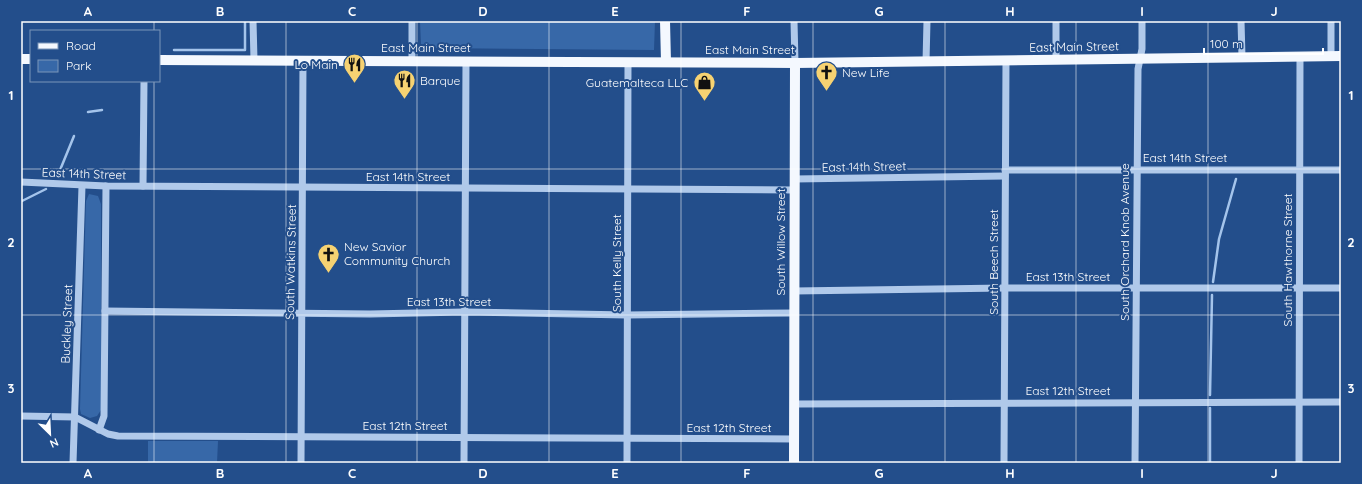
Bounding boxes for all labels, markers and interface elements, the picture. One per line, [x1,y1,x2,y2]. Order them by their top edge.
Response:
text: A [84,3,93,19]
text: B [216,3,224,19]
text: C [348,3,356,19]
text: D [478,3,488,19]
text: E [611,3,619,19]
text: F [743,3,751,19]
text: G [874,3,884,19]
text: H [1005,3,1015,19]
text: I [1140,3,1144,19]
text: J [1270,3,1278,19]
legend [30,30,160,82]
scale bar [1204,30,1323,56]
text: 100 m [1210,36,1243,51]
text: Road [66,38,96,53]
street label: East Main Street [1029,38,1119,55]
street label: East Main Street [381,40,471,55]
street label: East Main Street [705,42,795,57]
restaurant icon: Lo Main [341,52,367,85]
place label: Lo Main [294,57,338,72]
text: Park [66,58,91,73]
church icon: New Life [814,60,840,93]
place label: New Life [842,65,890,80]
restaurant icon: Barque [391,68,417,101]
shop icon: Guatemalteca LLC [691,70,717,103]
place label: Barque [420,73,461,88]
place label: Guatemalteca LLC [586,75,688,90]
text: 1 [8,87,14,103]
text: 1 [1348,87,1354,103]
street label: East 14th Street [1143,150,1227,165]
street label: East 14th Street [822,158,906,175]
street label: South Orchard Knob Avenue [1117,163,1132,321]
street label: East 14th Street [41,165,127,182]
street label: East 14th Street [366,169,450,184]
street label: South Willow Street [773,189,788,295]
street label: South Hawthorne Street [1280,194,1295,327]
street label: South Watkins Street [282,204,299,320]
street label: South Beech Street [986,209,1001,315]
street label: South Kelly Street [609,214,624,312]
text: 2 [7,234,15,250]
text: 2 [1347,234,1355,250]
place label: New Savior Community Church [344,239,450,268]
church icon: New Savior Community Church [315,241,341,274]
street label: East 13th Street [1026,269,1110,284]
street label: Buckley Street [58,284,75,364]
street label: East 13th Street [407,294,491,309]
text: 3 [8,380,15,396]
text: 3 [1348,380,1355,396]
street label: East 12th Street [1025,383,1111,398]
north arrow [30,414,70,454]
street label: East 12th Street [362,418,448,433]
street label: East 12th Street [686,420,772,435]
text: N [48,435,61,451]
text: A [84,465,93,481]
text: B [216,465,224,481]
text: C [348,465,356,481]
text: D [478,465,488,481]
text: E [611,465,619,481]
text: F [743,465,751,481]
text: G [874,465,884,481]
text: H [1005,465,1015,481]
text: I [1140,465,1144,481]
text: J [1270,465,1278,481]

